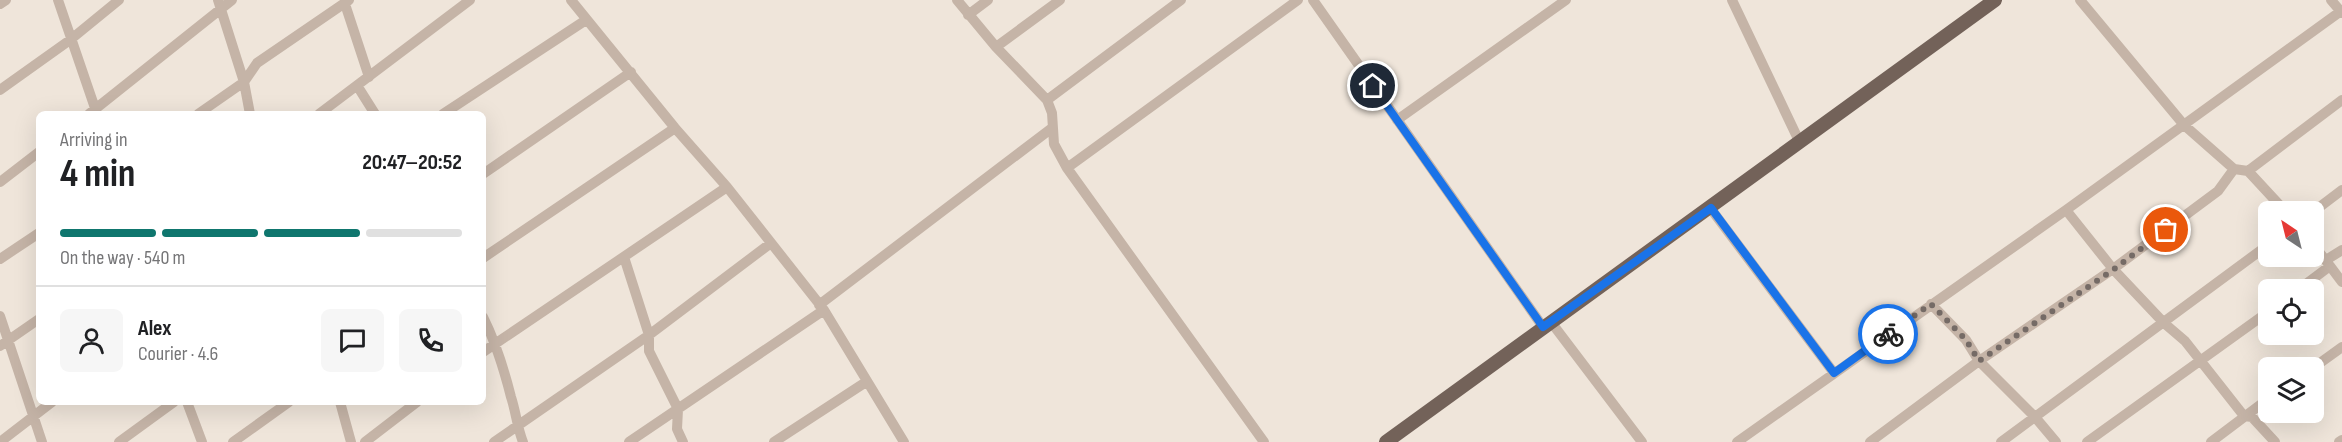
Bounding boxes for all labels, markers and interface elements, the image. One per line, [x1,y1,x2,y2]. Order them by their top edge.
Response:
pin [1347,60,1398,111]
icon: home [1356,69,1389,102]
text: Arriving in [60,128,128,152]
text: 20:47–20:52 [362,149,462,176]
text: 4 min [60,151,135,198]
north arrow [2258,201,2324,267]
map controls [2258,201,2324,423]
pin [2140,204,2191,255]
icon: bag [2149,213,2182,246]
text: On the way · 540 m [60,246,185,270]
button: locate [2258,279,2324,345]
courier [1858,304,1918,364]
button: person [60,309,123,372]
button: chat [321,309,384,372]
button: phone [399,309,462,372]
text: Alex [138,315,171,342]
icon: bike [1872,318,1905,351]
text: Courier · 4.6 [138,342,218,366]
button: layers [2258,357,2324,423]

